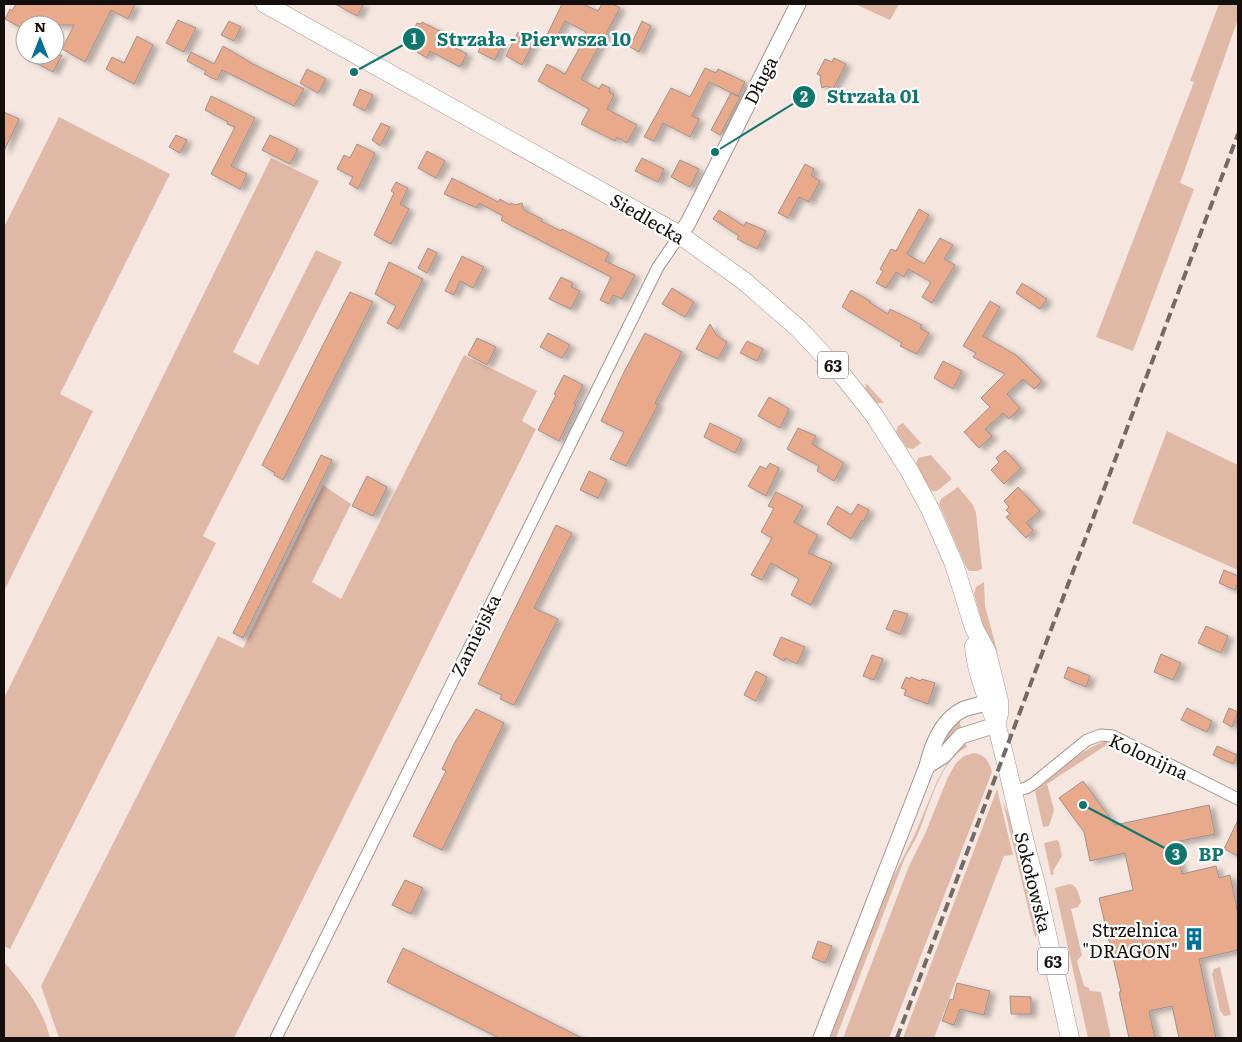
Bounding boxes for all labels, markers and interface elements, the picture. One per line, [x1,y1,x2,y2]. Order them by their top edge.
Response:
north arrow [15,15,65,65]
text: N [34,16,46,36]
callout: Strzała - Pierwsza 10 [401,22,641,56]
text: Strzała - Pierwsza 10 [437,24,631,52]
text: 1 [411,26,417,49]
street label: Długa [737,51,784,109]
callout: Strzała 01 [792,80,929,114]
text: Strzała 01 [827,81,919,109]
text: 2 [800,84,808,107]
street label: Siedlecka [606,186,690,250]
road number: 63 [818,352,848,378]
street label: Zamiejska [443,589,507,681]
street label: Kolonijna [1105,726,1193,786]
street label: Sokołowska [1008,829,1060,935]
callout: BP [1163,837,1234,871]
text: BP [1198,839,1224,867]
text: 3 [1172,842,1180,865]
place label: Strzelnica "DRAGON" [1082,916,1178,964]
building icon: Strzelnica "DRAGON" [1181,926,1207,952]
road number: 63 [1038,948,1068,974]

